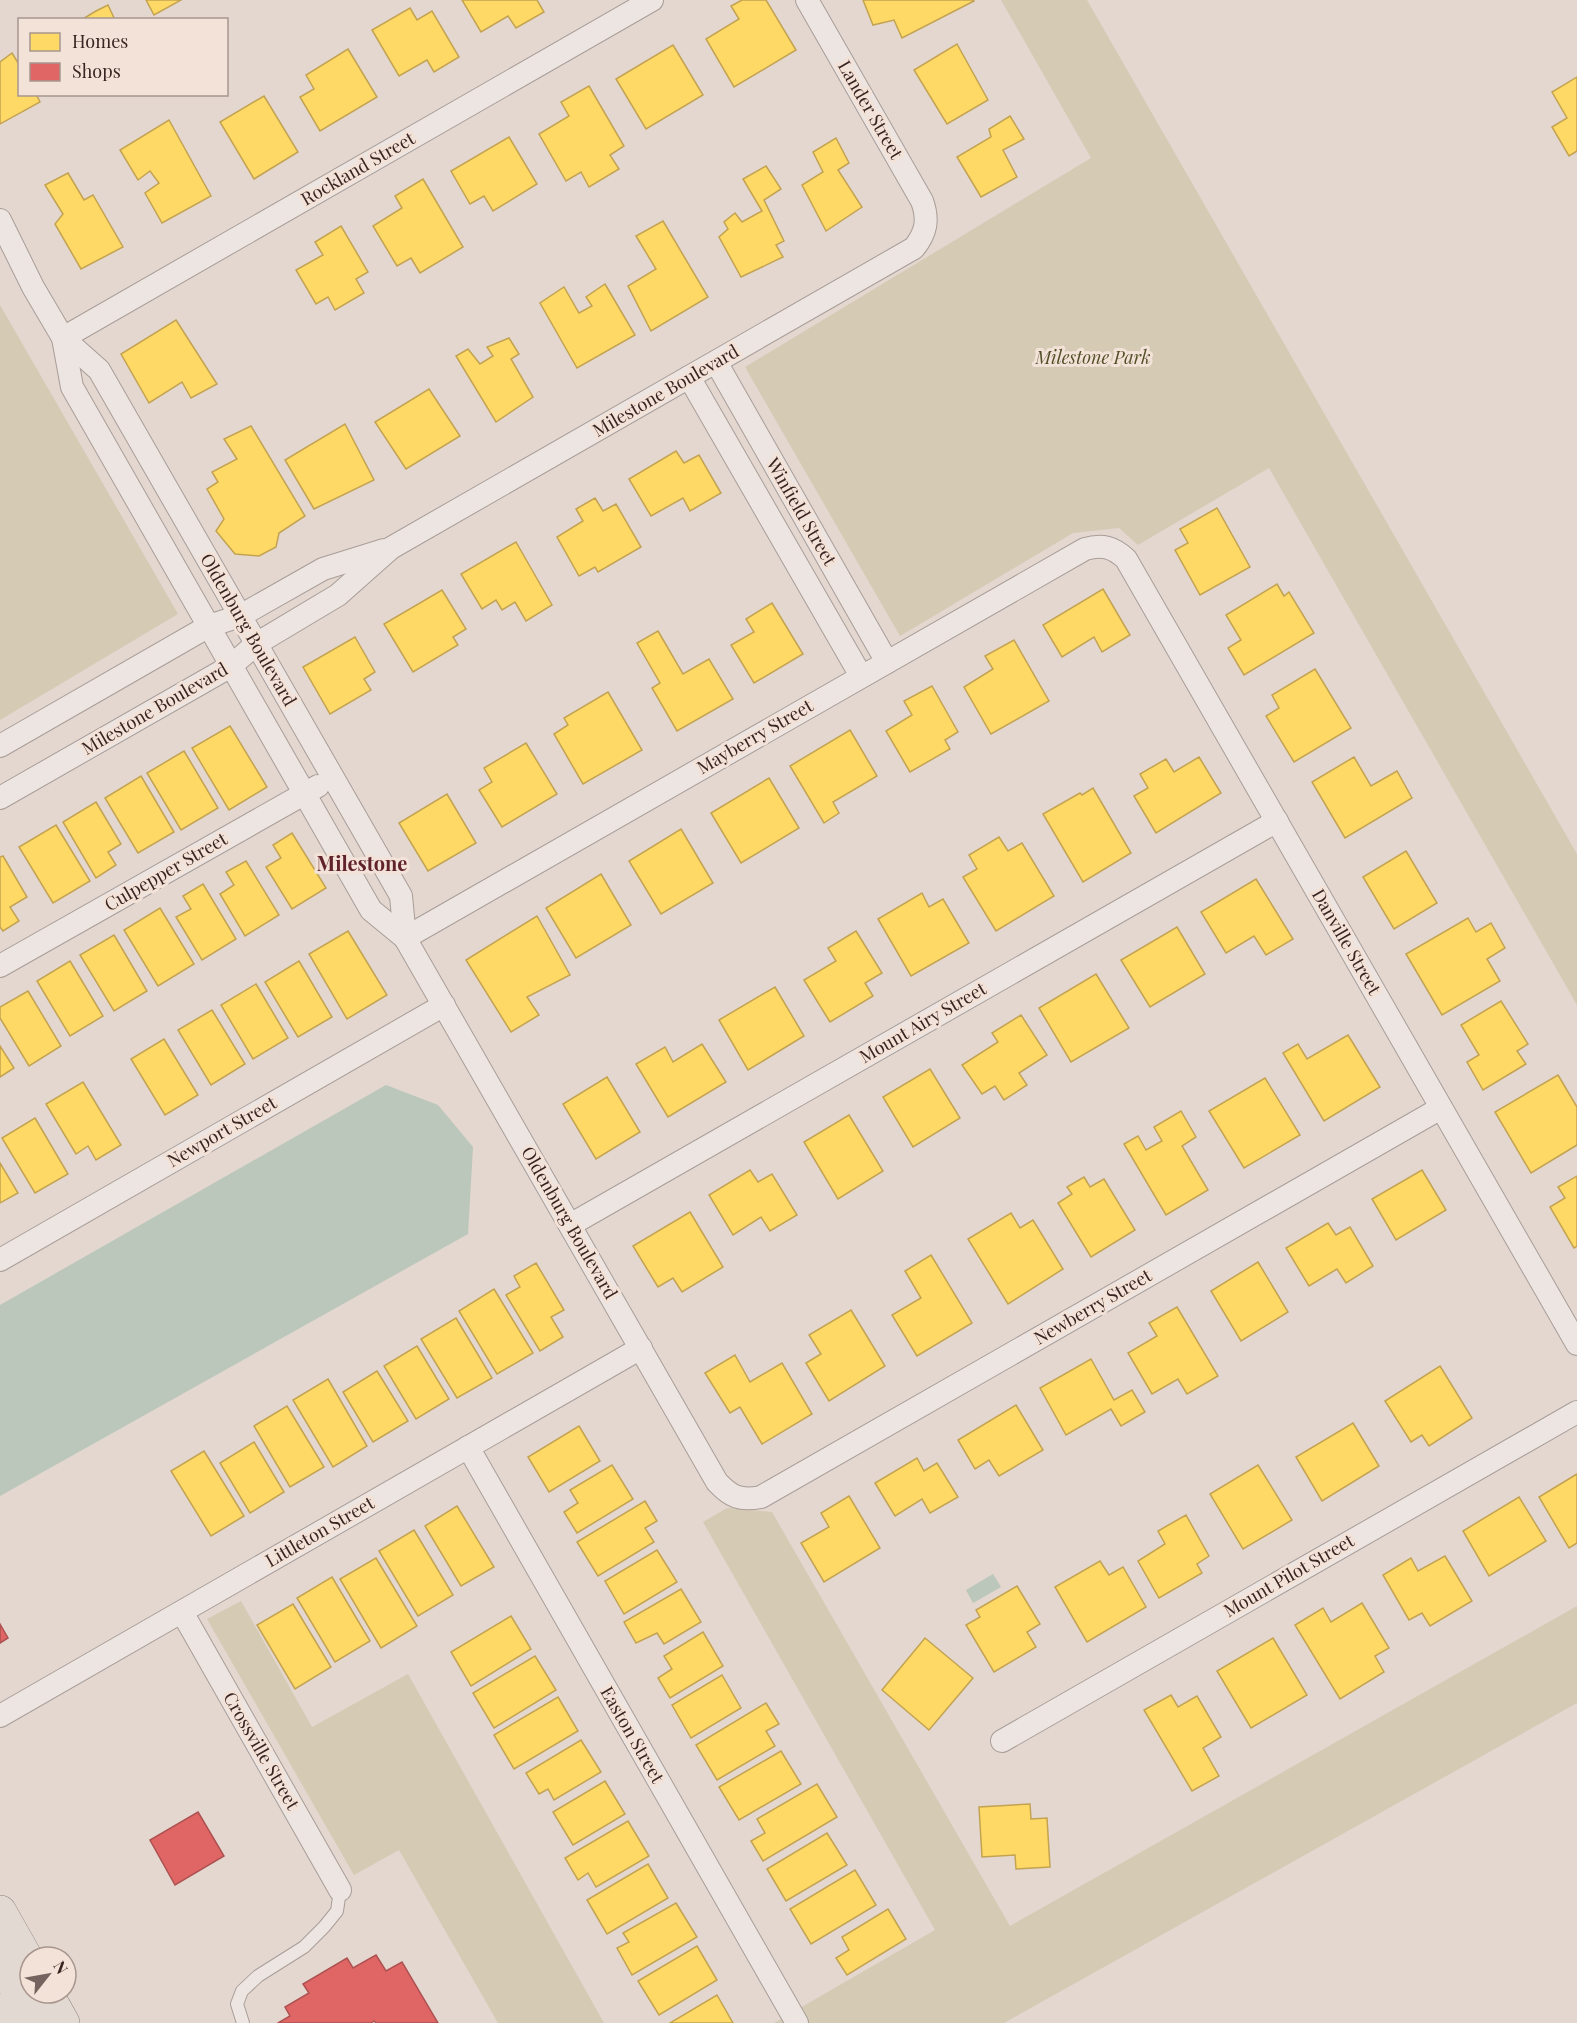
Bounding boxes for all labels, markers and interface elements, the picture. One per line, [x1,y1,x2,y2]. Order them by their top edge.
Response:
legend [18,18,228,96]
text: Homes [72,29,128,53]
street label: Lander Street [833,56,909,164]
text: Shops [72,59,121,83]
street label: Rockland Street [296,125,419,210]
street label: Milestone Boulevard [588,338,743,442]
park label: Milestone Park [1034,345,1151,369]
street label: Winfield Street [761,452,843,570]
street label: Oldenburg Boulevard [195,549,303,711]
street label: Milestone Boulevard [77,656,232,760]
street label: Mayberry Street [692,693,817,779]
street label: Culpepper Street [100,826,232,916]
district label: Milestone [317,849,407,876]
street label: Danville Street [1307,884,1387,999]
street label: Mount Airy Street [855,976,991,1068]
street label: Newport Street [162,1090,281,1172]
street label: Oldenburg Boulevard [516,1142,624,1304]
street label: Newberry Street [1029,1262,1156,1350]
street label: Littleton Street [261,1490,379,1572]
street label: Mount Pilot Street [1219,1528,1358,1622]
street label: Easton Street [596,1682,671,1788]
street label: Crossville Street [218,1687,306,1814]
north arrow [18,1945,78,2005]
text: N [49,1957,73,1978]

